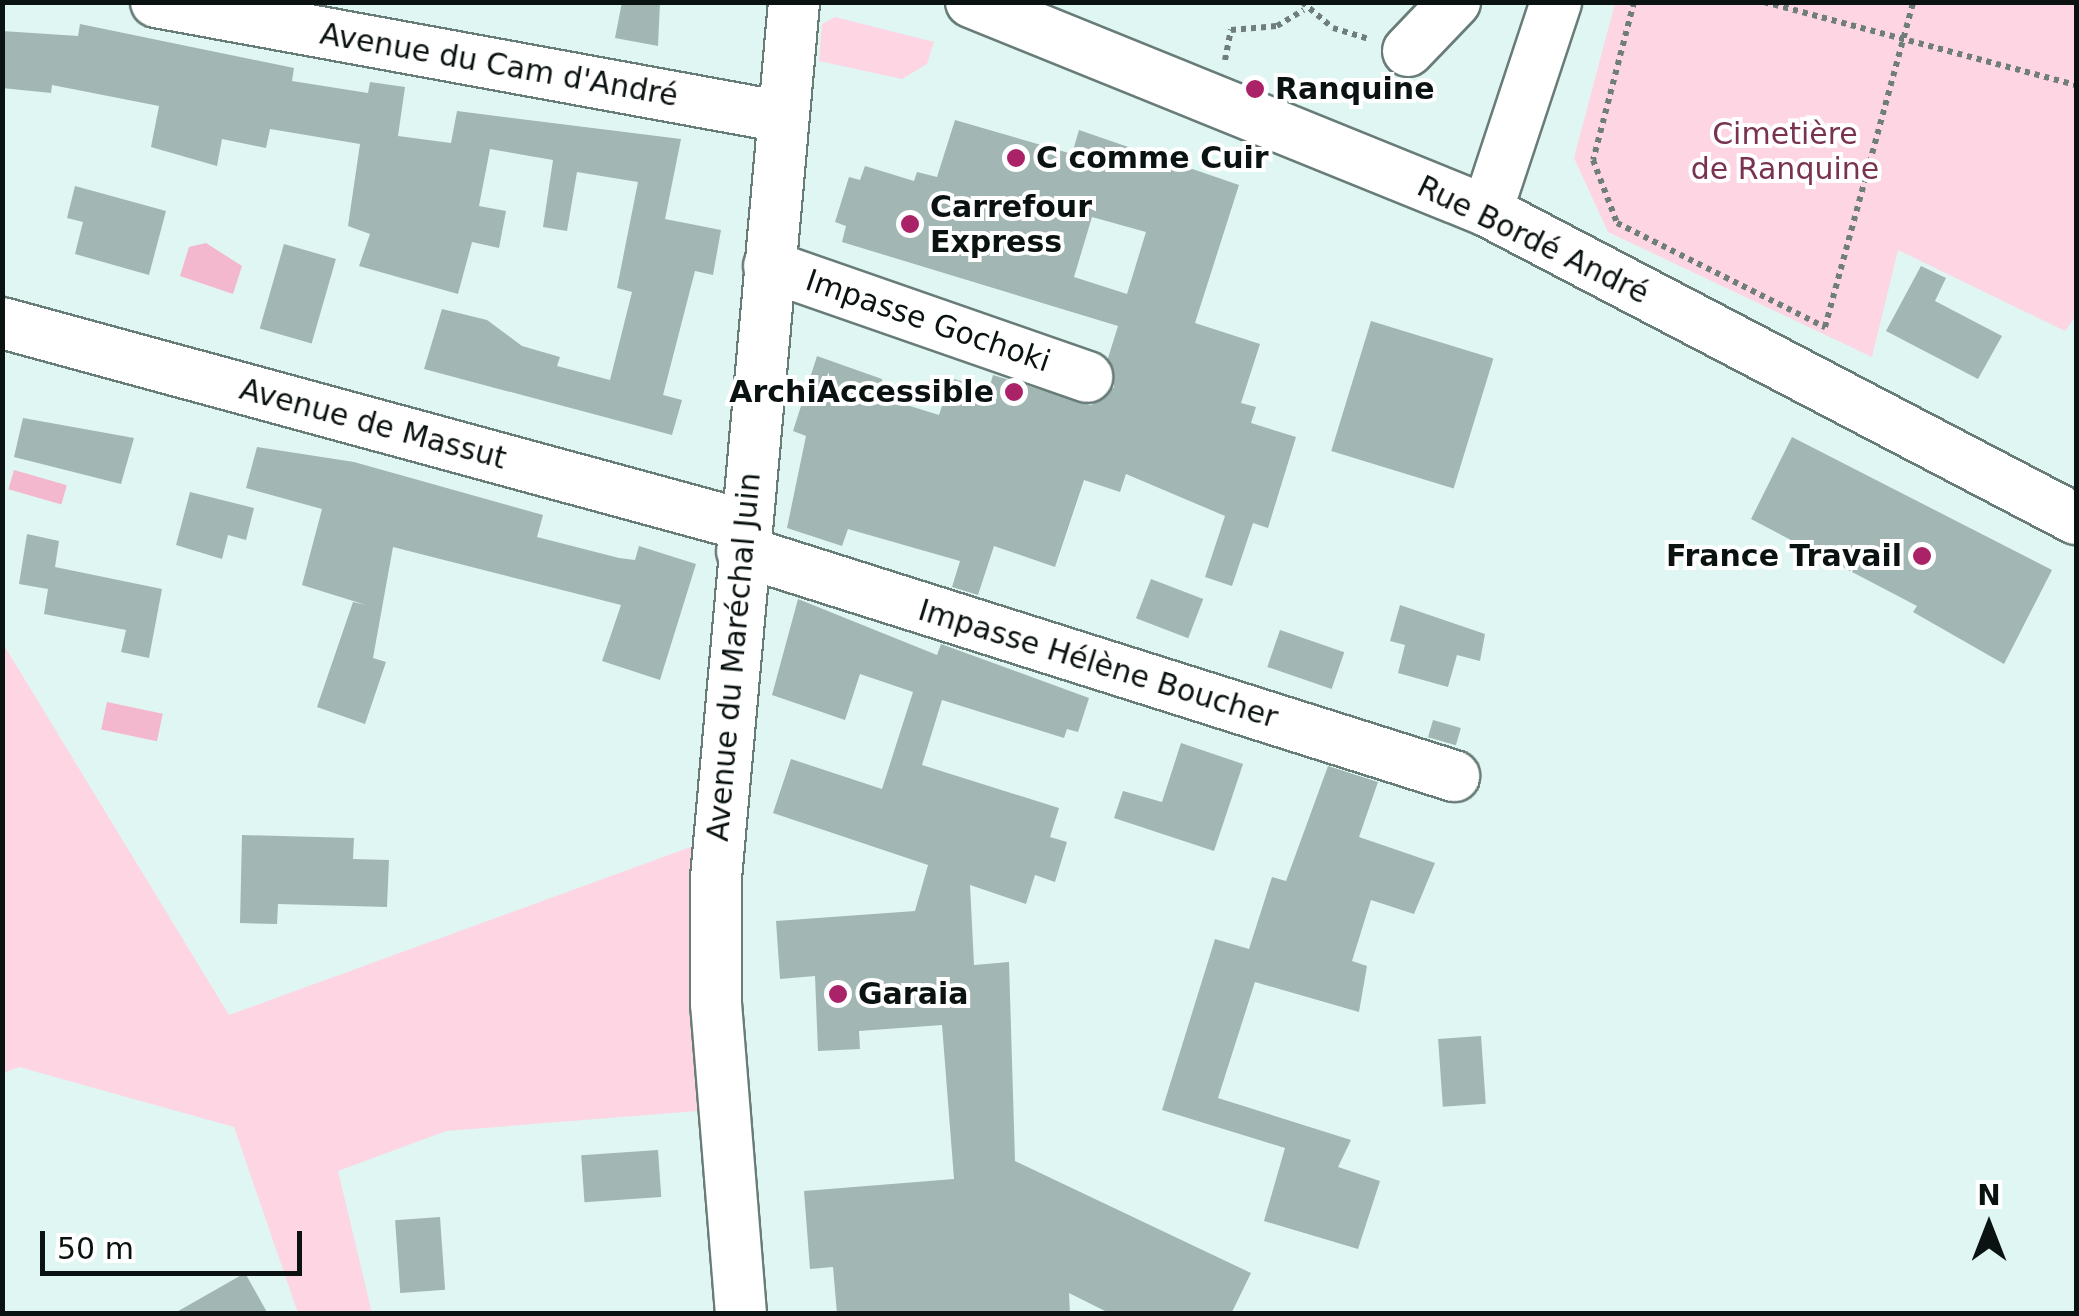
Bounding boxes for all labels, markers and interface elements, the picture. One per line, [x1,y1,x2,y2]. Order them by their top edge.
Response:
street label: Avenue du Cam d'André [317,16,681,114]
place label: Ranquine [1275,71,1435,107]
marker: Ranquine [1244,78,1266,100]
park label: Cimetière de Ranquine [1691,116,1879,186]
place label: C comme Cuir [1036,140,1269,176]
marker: C comme Cuir [1005,147,1027,169]
street label: Rue Bordé André [1411,168,1655,312]
place label: Carrefour Express [930,189,1092,260]
marker: Carrefour Express [899,213,921,235]
street label: Impasse Gochoki [801,262,1055,380]
street label: Avenue de Massut [236,371,510,477]
place label: ArchiAccessible [729,374,994,410]
marker: ArchiAccessible [1003,381,1025,403]
street label: Avenue du Maréchal Juin [700,471,768,843]
place label: France Travail [1666,538,1902,574]
marker: France Travail [1911,545,1933,567]
street label: Impasse Hélène Boucher [914,592,1282,736]
place label: Garaia [858,976,968,1012]
marker: Garaia [827,983,849,1005]
north arrow [1939,1176,2039,1276]
text: N [1977,1179,2001,1212]
scale bar [45,1211,308,1273]
text: 50 m [57,1231,134,1266]

